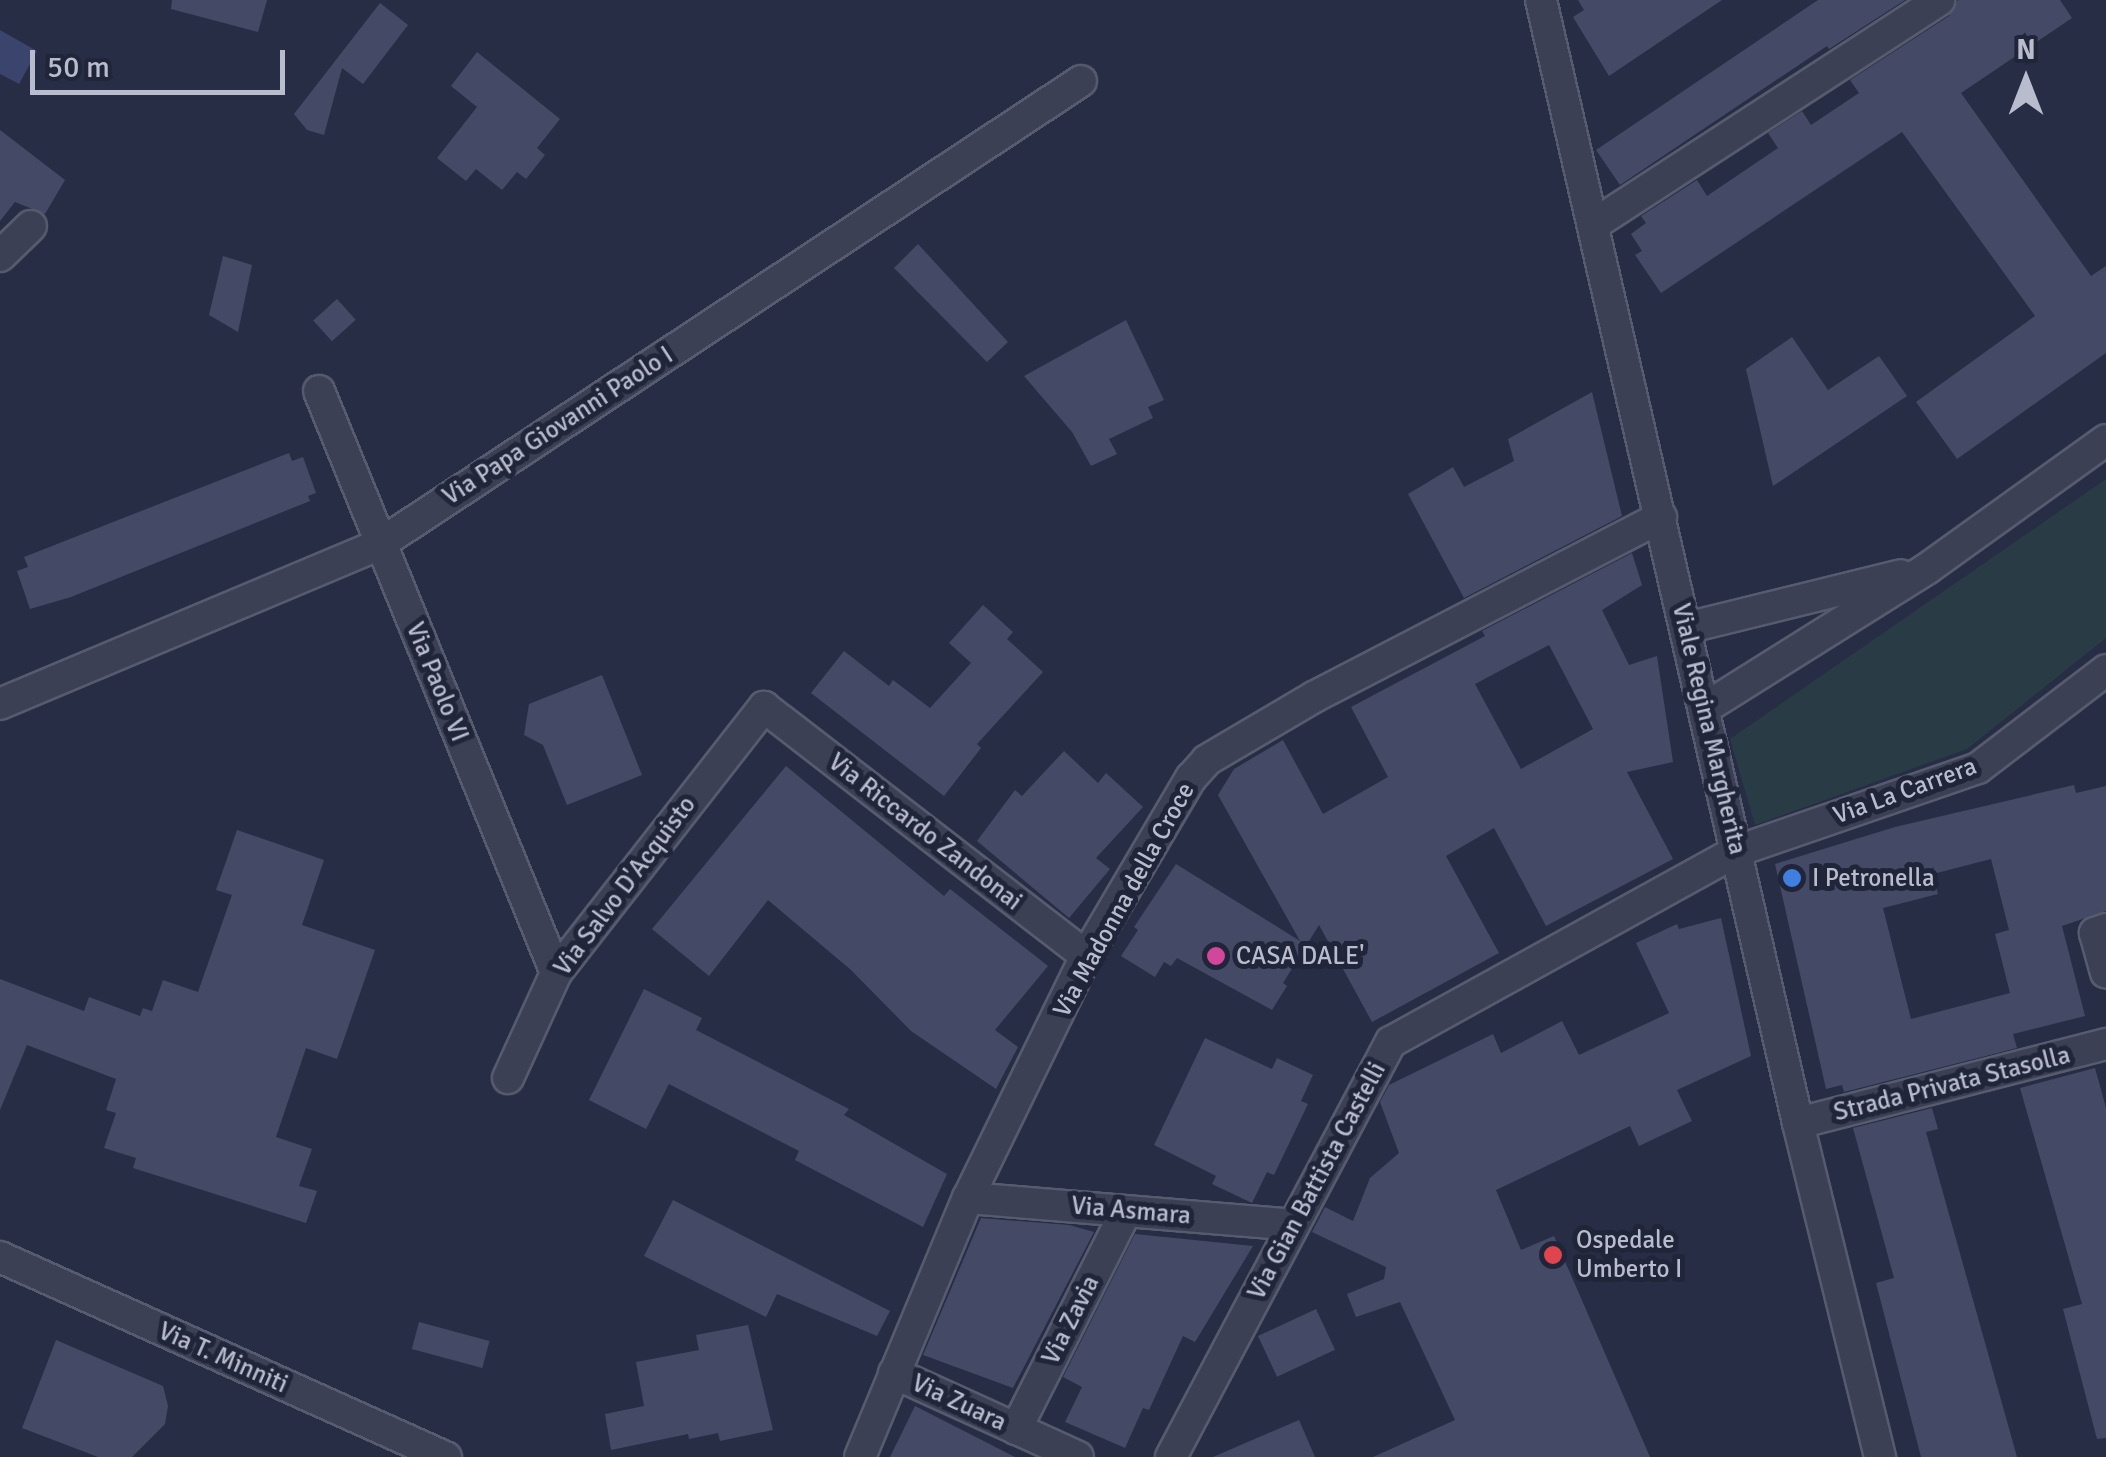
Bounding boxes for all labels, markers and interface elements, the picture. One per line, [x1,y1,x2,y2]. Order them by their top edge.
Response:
scale bar [35,30,290,92]
north arrow [1976,30,2076,130]
text: N [2016,33,2036,67]
text: 50 m [47,49,110,86]
street label: Via Papa Giovanni Paolo I [437,340,679,512]
street label: Viale Regina Margherita [1666,601,1752,857]
street label: Via Paolo VI [400,618,474,746]
street label: Via Riccardo Zandonai [822,747,1028,917]
street label: Via La Carrera [1829,751,1981,831]
street label: Via Madonna della Croce [1047,778,1201,1022]
street label: Via Salvo D'Acquisto [548,790,702,982]
place label: I Petronella [1812,863,1935,893]
marker: I Petronella [1781,867,1803,889]
place label: CASA DALE' [1236,941,1364,971]
marker: CASA DALE' [1205,945,1227,967]
street label: Strada Privata Stasolla [1831,1040,2073,1128]
street label: Via Gian Battista Castelli [1242,1057,1392,1305]
street label: Via Asmara [1070,1191,1192,1231]
place label: Ospedale Umberto I [1576,1226,1682,1285]
marker: Ospedale Umberto I [1540,1242,1566,1268]
street label: Via Zavia [1036,1271,1106,1369]
street label: Via T. Minniti [154,1316,292,1400]
street label: Via Zuara [907,1368,1011,1438]

